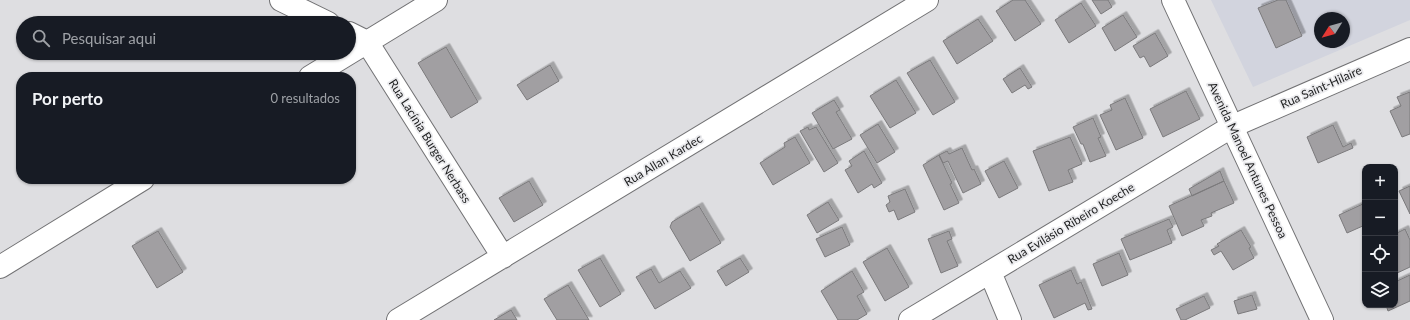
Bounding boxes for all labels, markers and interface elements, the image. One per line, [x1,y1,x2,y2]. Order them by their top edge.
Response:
north arrow [1314,12,1350,48]
search box [16,16,356,60]
icon: search [30,27,52,49]
text: Pesquisar aqui [62,29,156,47]
street label: Rua Saint-Hilaire [1278,62,1364,112]
street label: Rua Lacínia Burger Nerbass [386,76,474,206]
street label: Avenida Manoel Antunes Pessoa [1205,79,1291,241]
text: Por perto [32,88,103,109]
text: 0 resultados [270,90,340,106]
street label: Rua Allan Kardec [621,131,705,189]
map controls [1362,164,1398,308]
button: + [1362,164,1398,200]
street label: Rua Evilásio Ribeiro Koeche [1005,179,1137,267]
button: − [1362,200,1398,236]
button: locate [1362,236,1398,272]
button: layers [1362,272,1398,308]

